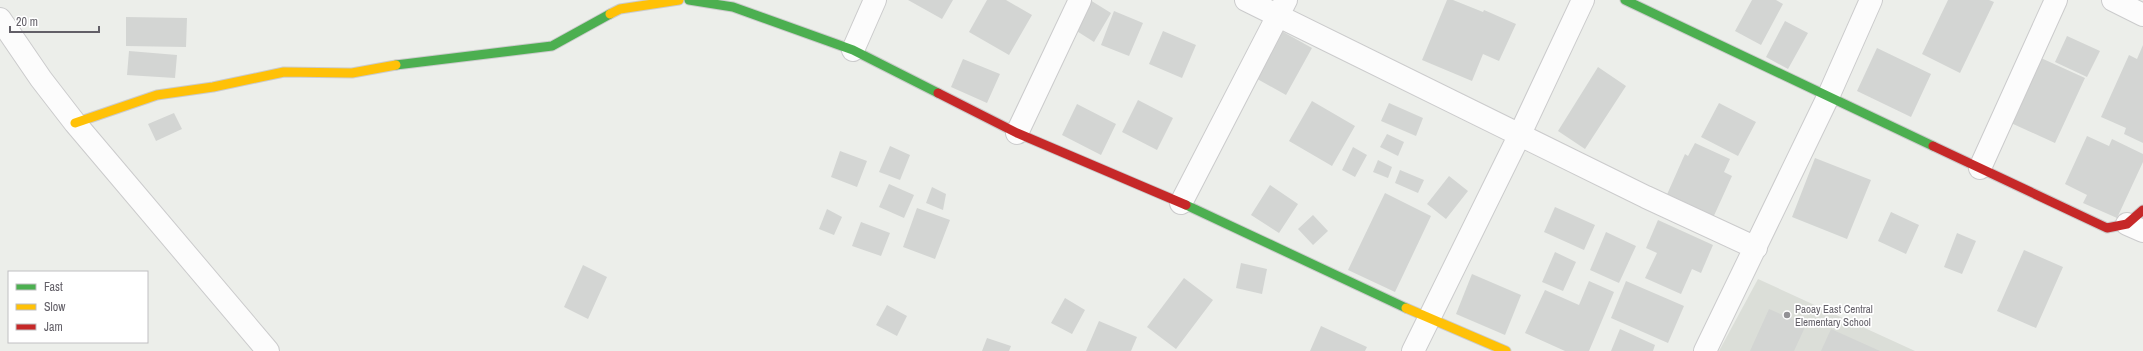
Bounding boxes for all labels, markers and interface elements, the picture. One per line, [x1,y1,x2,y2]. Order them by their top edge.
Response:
scale bar [10,8,99,34]
text: 20 m [16,14,38,30]
legend [8,271,148,343]
text: Fast [44,279,63,295]
text: Slow [44,299,66,315]
place label: Paoay East Central Elementary School [1795,302,1873,329]
marker: Paoay East Central Elementary School [1782,310,1792,320]
text: Jam [44,319,63,335]

